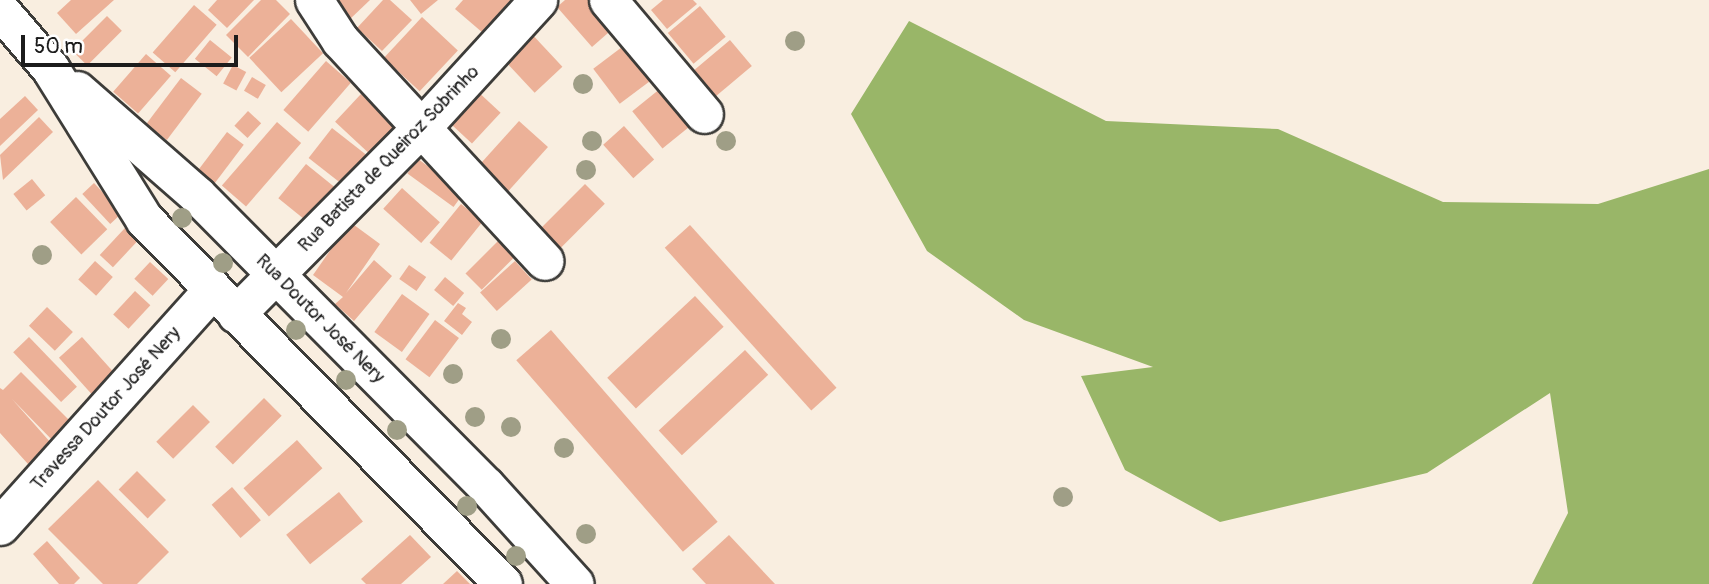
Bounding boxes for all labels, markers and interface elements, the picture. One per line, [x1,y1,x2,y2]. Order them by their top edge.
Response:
scale bar [24,21,242,65]
text: 50 m [34,33,83,60]
street label: Rua Batista de Queiroz Sobrinho [294,61,484,257]
street label: Rua Doutor José Nery [251,250,389,388]
street label: Travessa Doutor José Nery [26,322,186,496]

